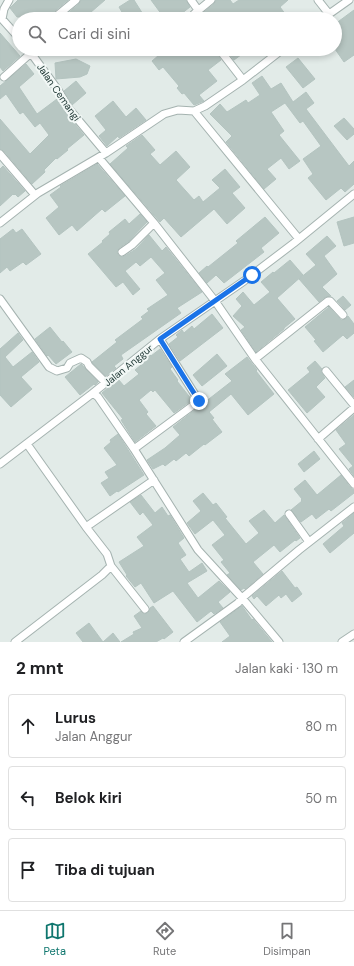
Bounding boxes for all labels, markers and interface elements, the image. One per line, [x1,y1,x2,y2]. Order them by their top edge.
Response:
search box [12,12,342,56]
icon: search [26,23,48,45]
text: Cari di sini [58,24,130,44]
street label: Jalan Cemangi [34,61,83,124]
route start [243,266,261,284]
street label: Jalan Anggur [101,341,156,389]
route end [190,392,208,410]
text: 2 mnt [16,657,64,679]
text: Jalan kaki · 130 m [235,660,338,677]
text: Lurus [55,708,96,728]
icon: ahead [17,715,39,737]
text: 80 m [305,718,337,735]
text: Jalan Anggur [55,728,132,745]
icon: left [17,787,39,809]
text: Belok kiri [55,788,122,808]
text: 50 m [305,790,337,807]
icon: arrive [17,859,39,881]
text: Tiba di tujuan [55,860,155,880]
tab: Peta [43,920,66,958]
tab: Rute [153,920,176,958]
tab: Disimpan [263,920,310,958]

